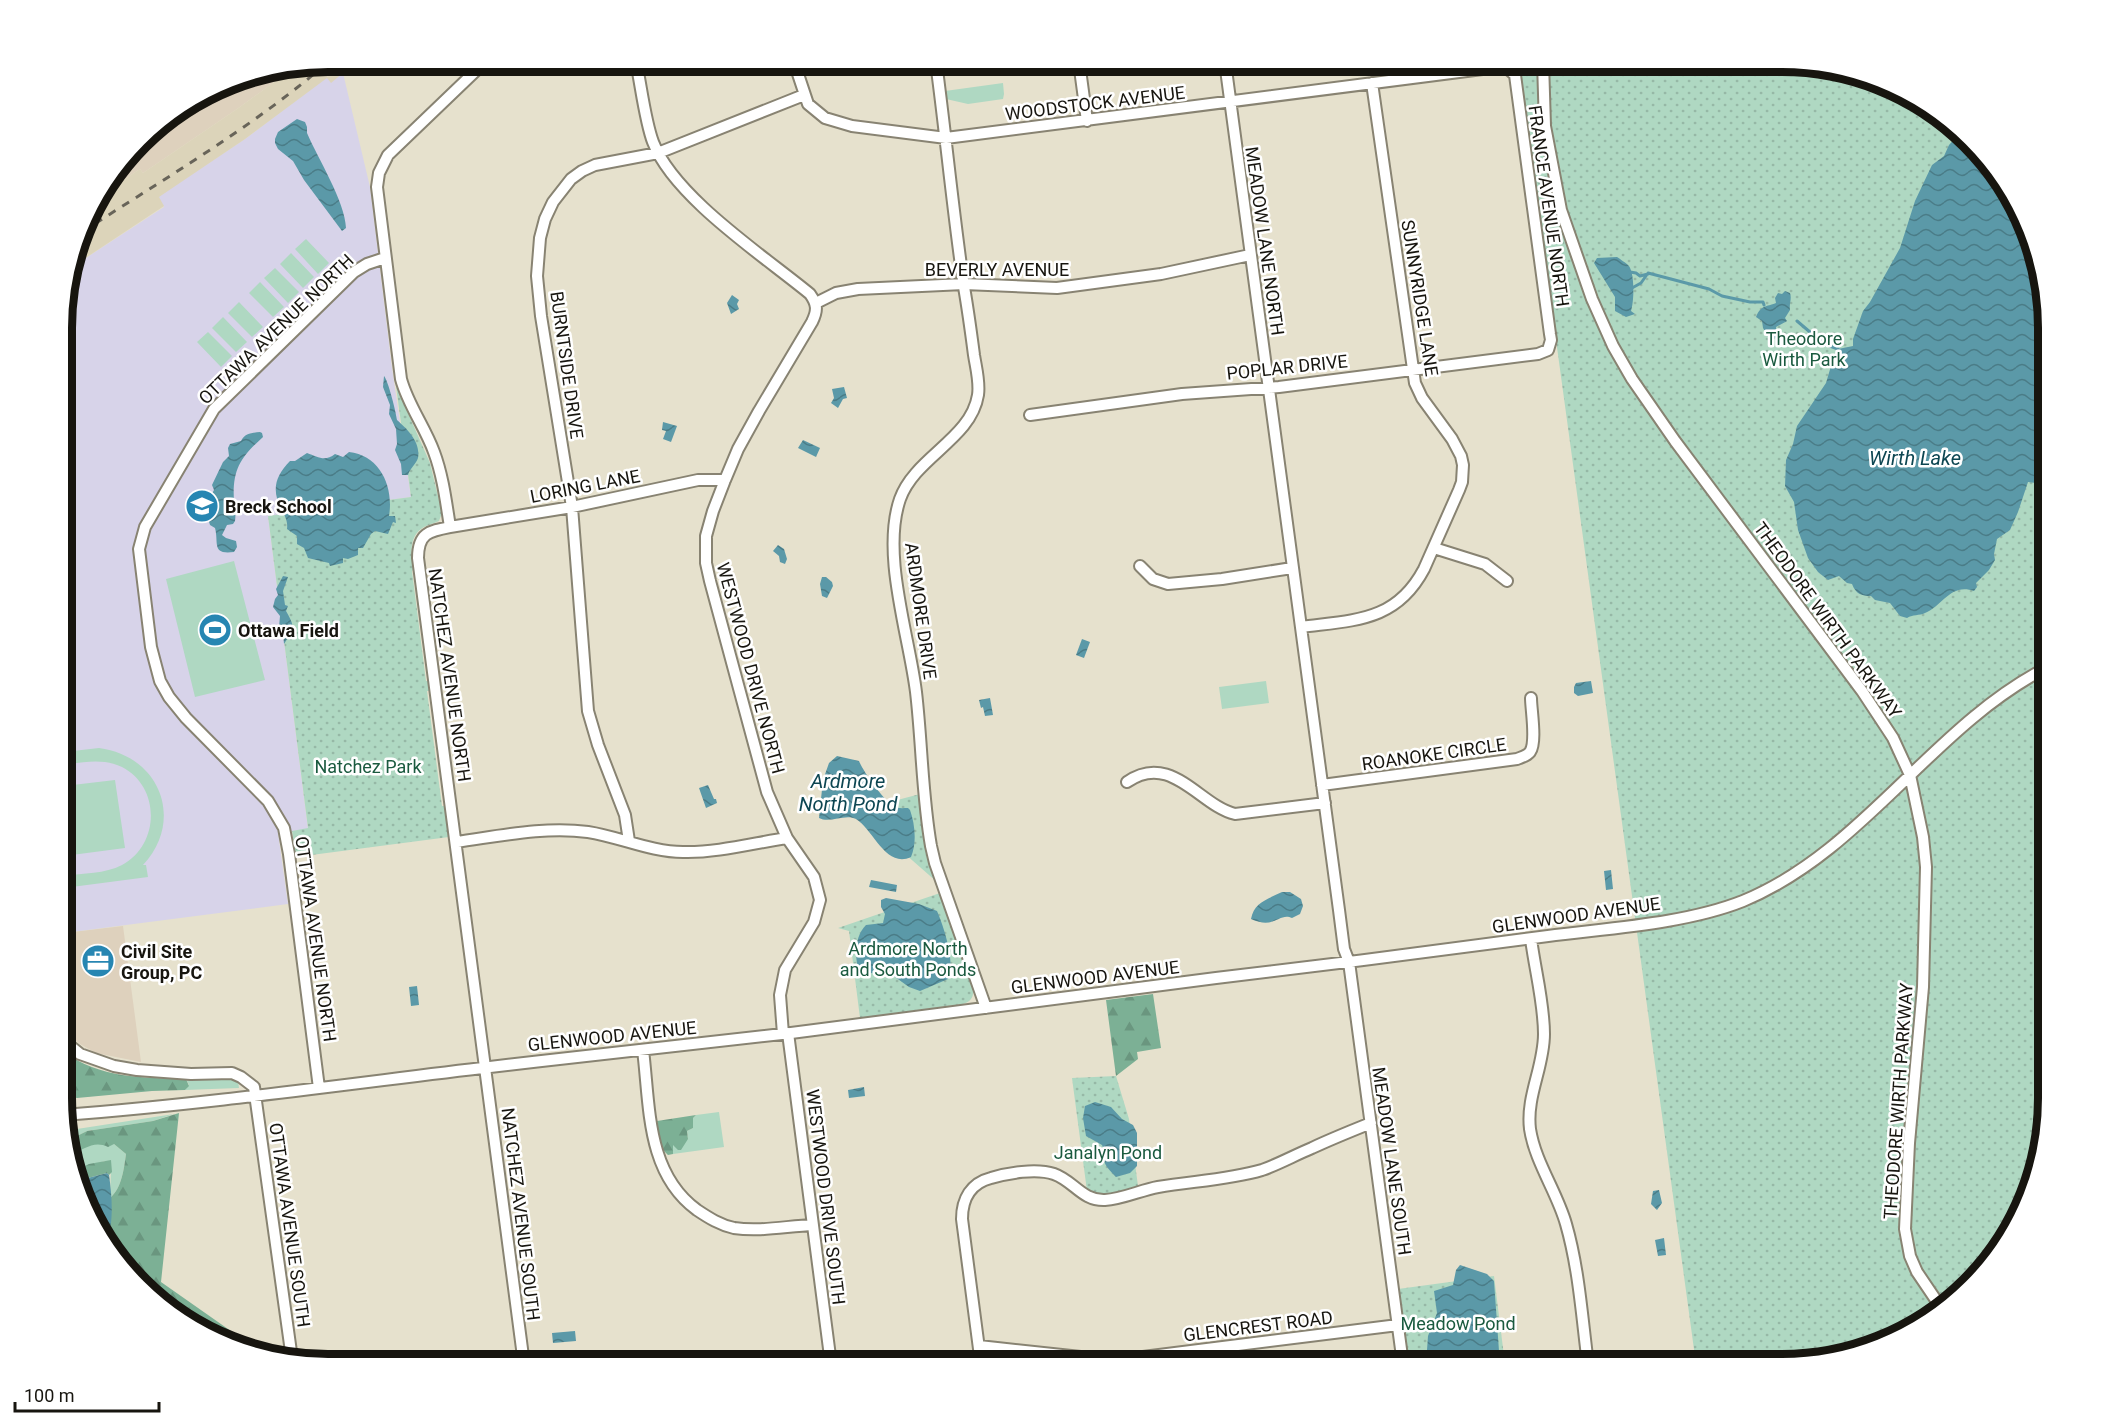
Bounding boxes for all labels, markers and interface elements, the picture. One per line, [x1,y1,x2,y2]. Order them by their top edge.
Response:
street label: WOODSTOCK AVENUE [1004,82,1186,124]
street label: FRANCE AVENUE NORTH [1524,104,1574,308]
street label: MEADOW LANE NORTH [1241,145,1289,337]
street label: SUNNYRIDGE LANE [1397,218,1443,378]
street label: OTTAWA AVENUE NORTH [194,250,358,408]
street label: BEVERLY AVENUE [925,259,1069,280]
street label: BURNTSIDE DRIVE [546,290,588,440]
park label: Theodore Wirth Park [1762,328,1847,370]
street label: POPLAR DRIVE [1225,350,1349,384]
water label: Wirth Lake [1869,446,1961,470]
street label: LORING LANE [528,465,642,507]
school or university icon: Breck School [184,488,220,524]
place label: Breck School [225,496,332,517]
street label: THEODORE WIRTH PARKWAY [1750,518,1906,722]
street label: ARDMORE DRIVE [901,541,941,681]
street label: WESTWOOD DRIVE NORTH [713,560,789,776]
street label: NATCHEZ AVENUE NORTH [425,567,475,783]
sports icon: Ottawa Field [197,612,233,648]
place label: Ottawa Field [238,620,339,641]
street label: ROANOKE CIRCLE [1360,733,1508,775]
park label: Natchez Park [314,756,422,777]
water label: Ardmore North Pond [799,769,898,816]
street label: OTTAWA AVENUE NORTH [291,835,341,1043]
street label: GLENWOOD AVENUE [1491,893,1661,937]
park label: Ardmore North and South Ponds [840,938,976,980]
place label: Civil Site Group, PC [121,941,202,983]
office icon: Civil Site Group, PC [80,943,116,979]
street label: GLENWOOD AVENUE [1010,956,1180,998]
street label: THEODORE WIRTH PARKWAY [1879,982,1917,1220]
street label: GLENWOOD AVENUE [527,1017,697,1055]
street label: MEADOW LANE SOUTH [1368,1066,1416,1256]
street label: WESTWOOD DRIVE SOUTH [802,1088,850,1306]
street label: NATCHEZ AVENUE SOUTH [498,1106,544,1322]
street label: OTTAWA AVENUE SOUTH [265,1121,315,1329]
park label: Janalyn Pond [1054,1142,1162,1163]
street label: GLENCREST ROAD [1182,1306,1334,1346]
park label: Meadow Pond [1400,1313,1516,1334]
scale bar [15,1375,159,1413]
text: 100 m [24,1385,75,1406]

